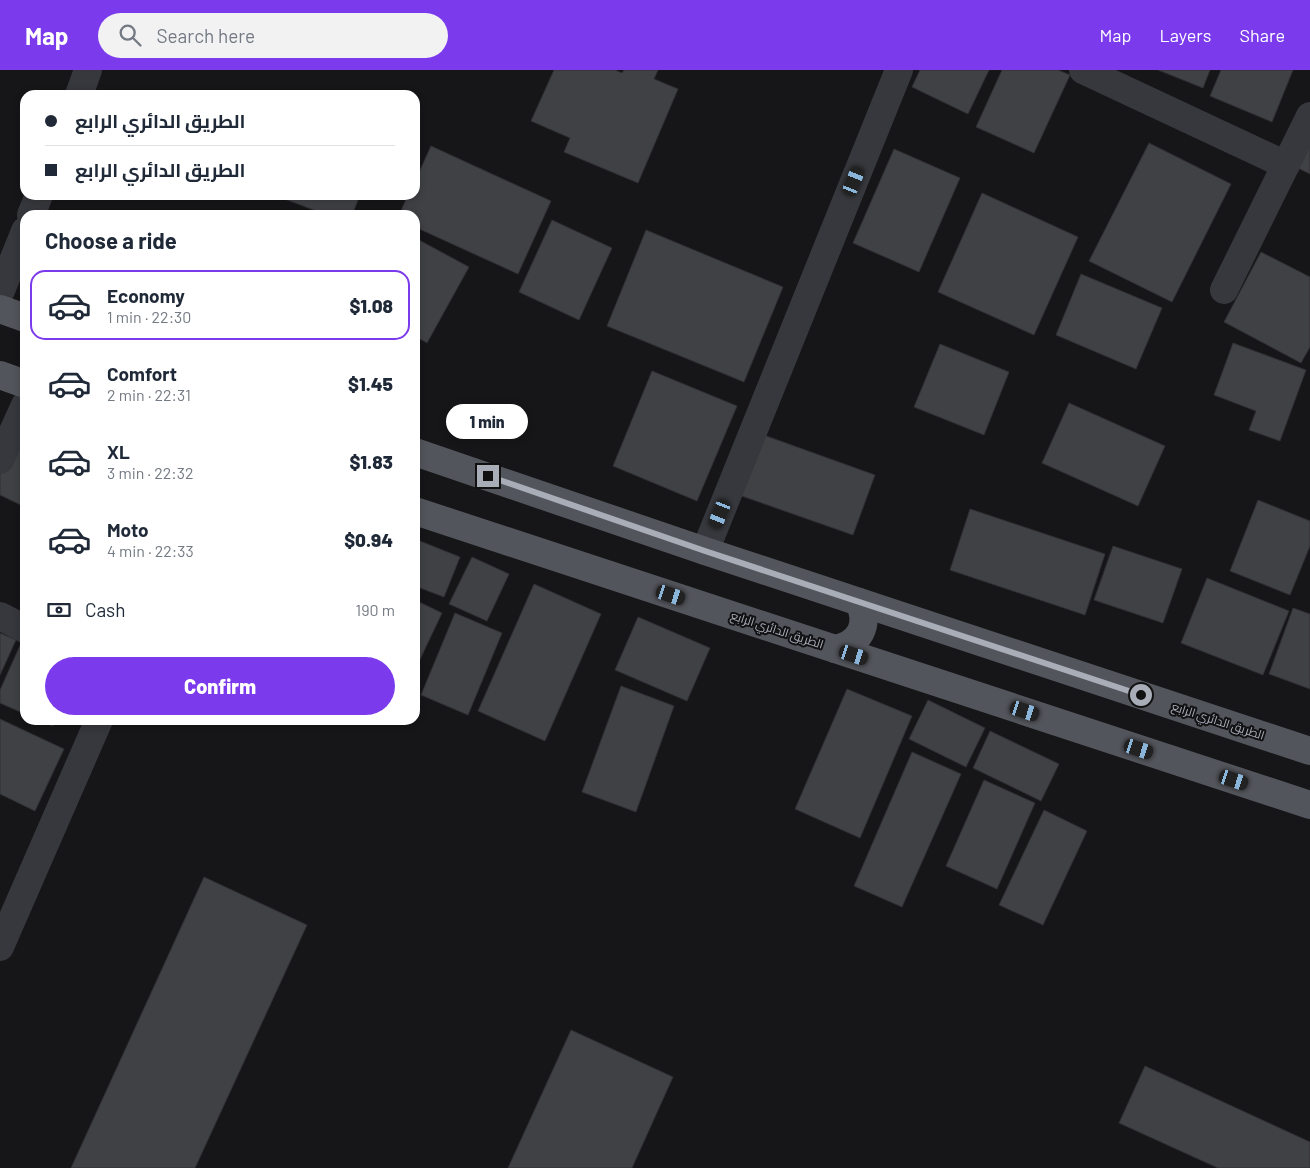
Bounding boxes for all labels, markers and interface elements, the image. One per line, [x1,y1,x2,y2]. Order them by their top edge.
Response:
search box [98,13,448,58]
text: Map [25,21,68,50]
icon: search [116,21,144,49]
text: Search here [156,24,255,47]
text: Map [1099,24,1131,46]
text: Layers [1159,24,1212,46]
text: Share [1240,24,1285,46]
text: الطريق الدائري الرابع [75,109,245,132]
text: الطريق الدائري الرابع [75,158,245,181]
car [841,164,866,198]
text: Choose a ride [45,227,177,253]
icon: car [47,283,92,328]
text: Economy [107,284,185,307]
text: $1.08 [349,294,393,317]
text: 1 min · 22:30 [107,307,191,326]
icon: car [47,361,92,406]
text: Comfort [107,362,177,385]
text: $1.45 [348,372,393,395]
text: 2 min · 22:31 [107,385,191,404]
callout: 1 min [447,404,529,438]
text: 1 min [469,412,505,431]
icon: car [47,439,92,484]
text: XL [107,440,130,463]
text: $1.83 [349,450,393,473]
text: 3 min · 22:32 [107,463,194,482]
route end [477,465,499,487]
car [707,497,732,531]
icon: car [47,517,92,562]
text: Moto [107,518,149,541]
text: $0.94 [344,528,393,551]
text: 4 min · 22:33 [107,541,194,560]
car [654,583,687,607]
icon: cash [45,596,73,624]
text: Cash [85,598,126,621]
text: 190 m [356,600,395,619]
street label: الطريق الدائري الرابع [728,607,825,654]
car [837,643,870,667]
button: Confirm [45,657,395,715]
route start [1130,684,1152,706]
street label: الطريق الدائري الرابع [1169,698,1266,745]
car [1008,699,1041,723]
car [1122,737,1155,761]
car [1217,768,1250,792]

